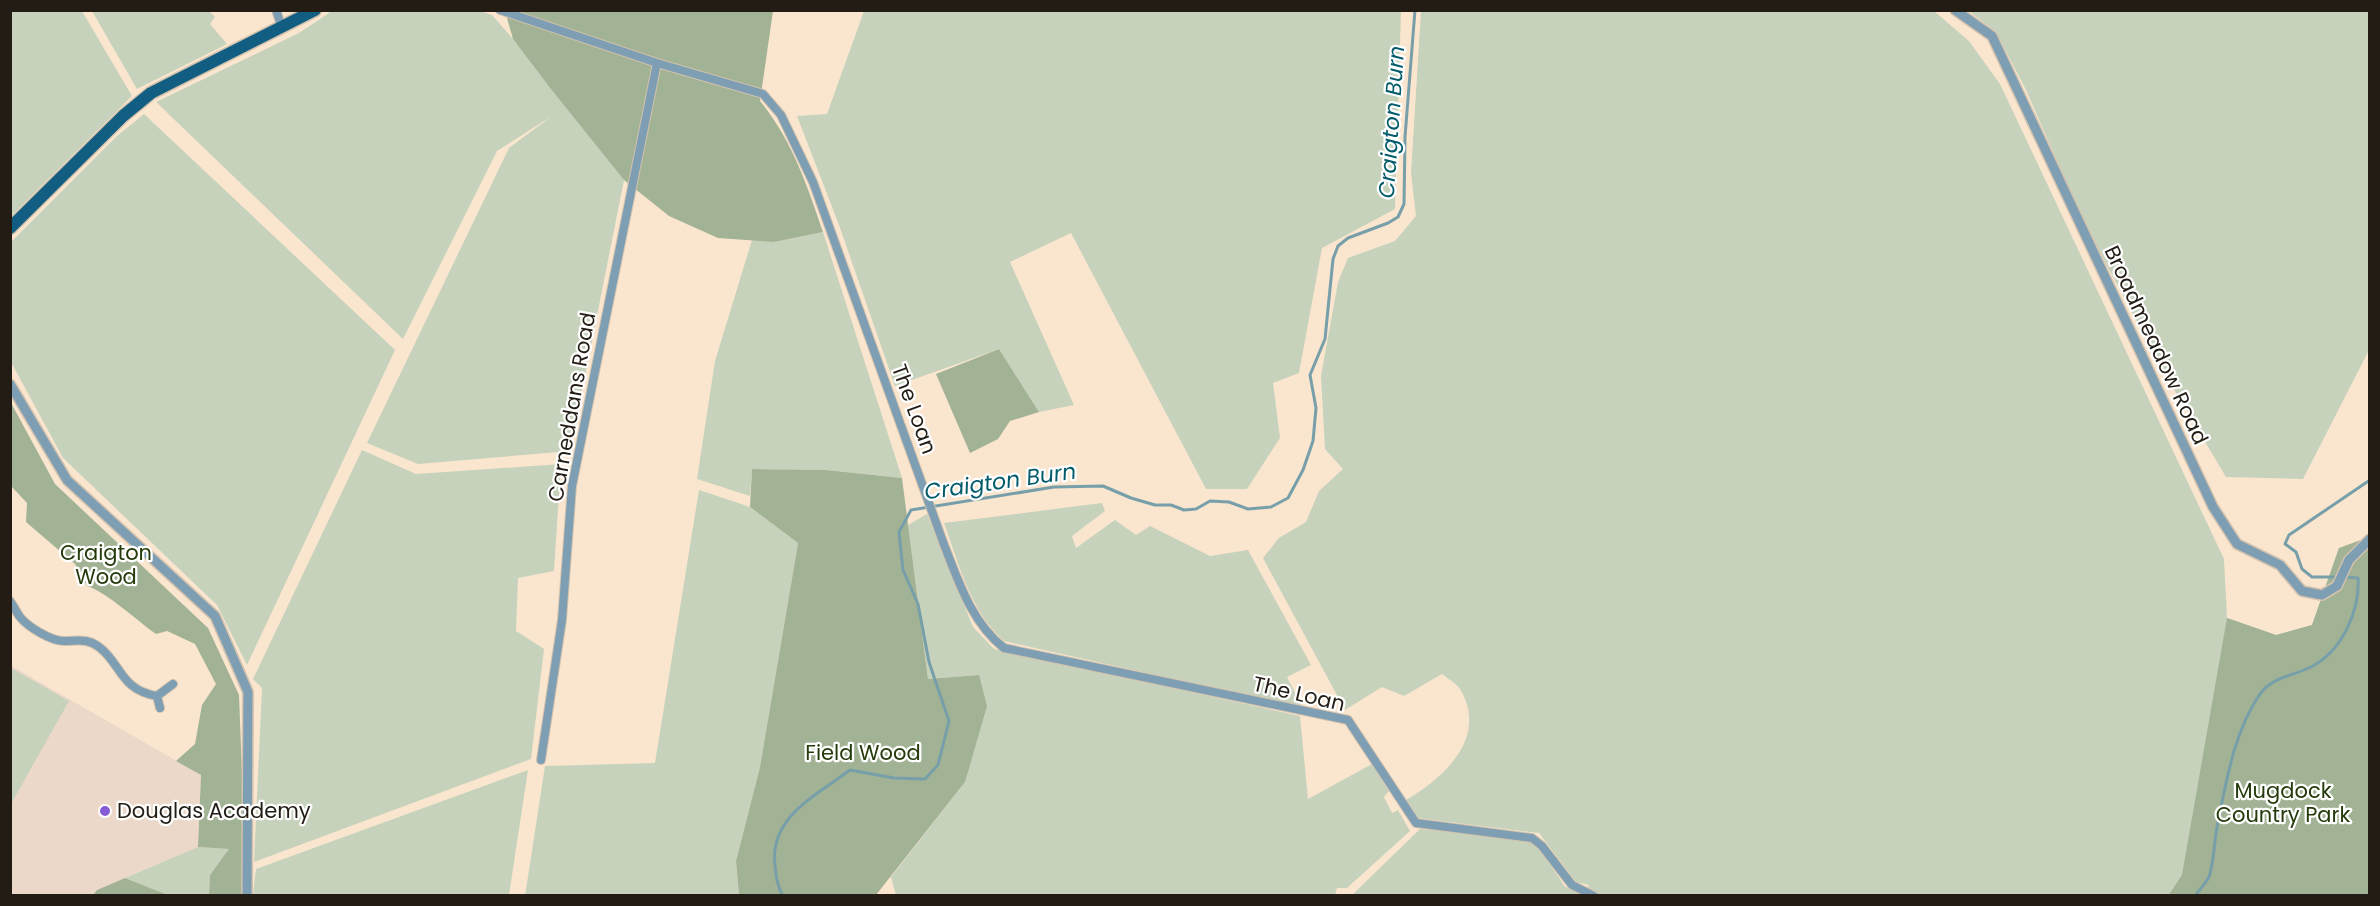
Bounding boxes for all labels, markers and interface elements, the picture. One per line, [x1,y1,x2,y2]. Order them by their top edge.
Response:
water label: Craigton Burn [1371,45,1412,199]
street label: Broadmeadow Road [2098,241,2215,449]
street label: Carneddans Road [541,310,602,504]
street label: The Loan [885,360,944,458]
water label: Craigton Burn [922,456,1078,507]
park label: Craigton Wood [60,538,152,591]
street label: The Loan [1250,669,1348,718]
park label: Field Wood [805,738,921,767]
park label: Mugdock Country Park [2216,776,2350,829]
place label: Douglas Academy [117,796,311,825]
marker: Douglas Academy [98,804,112,818]

